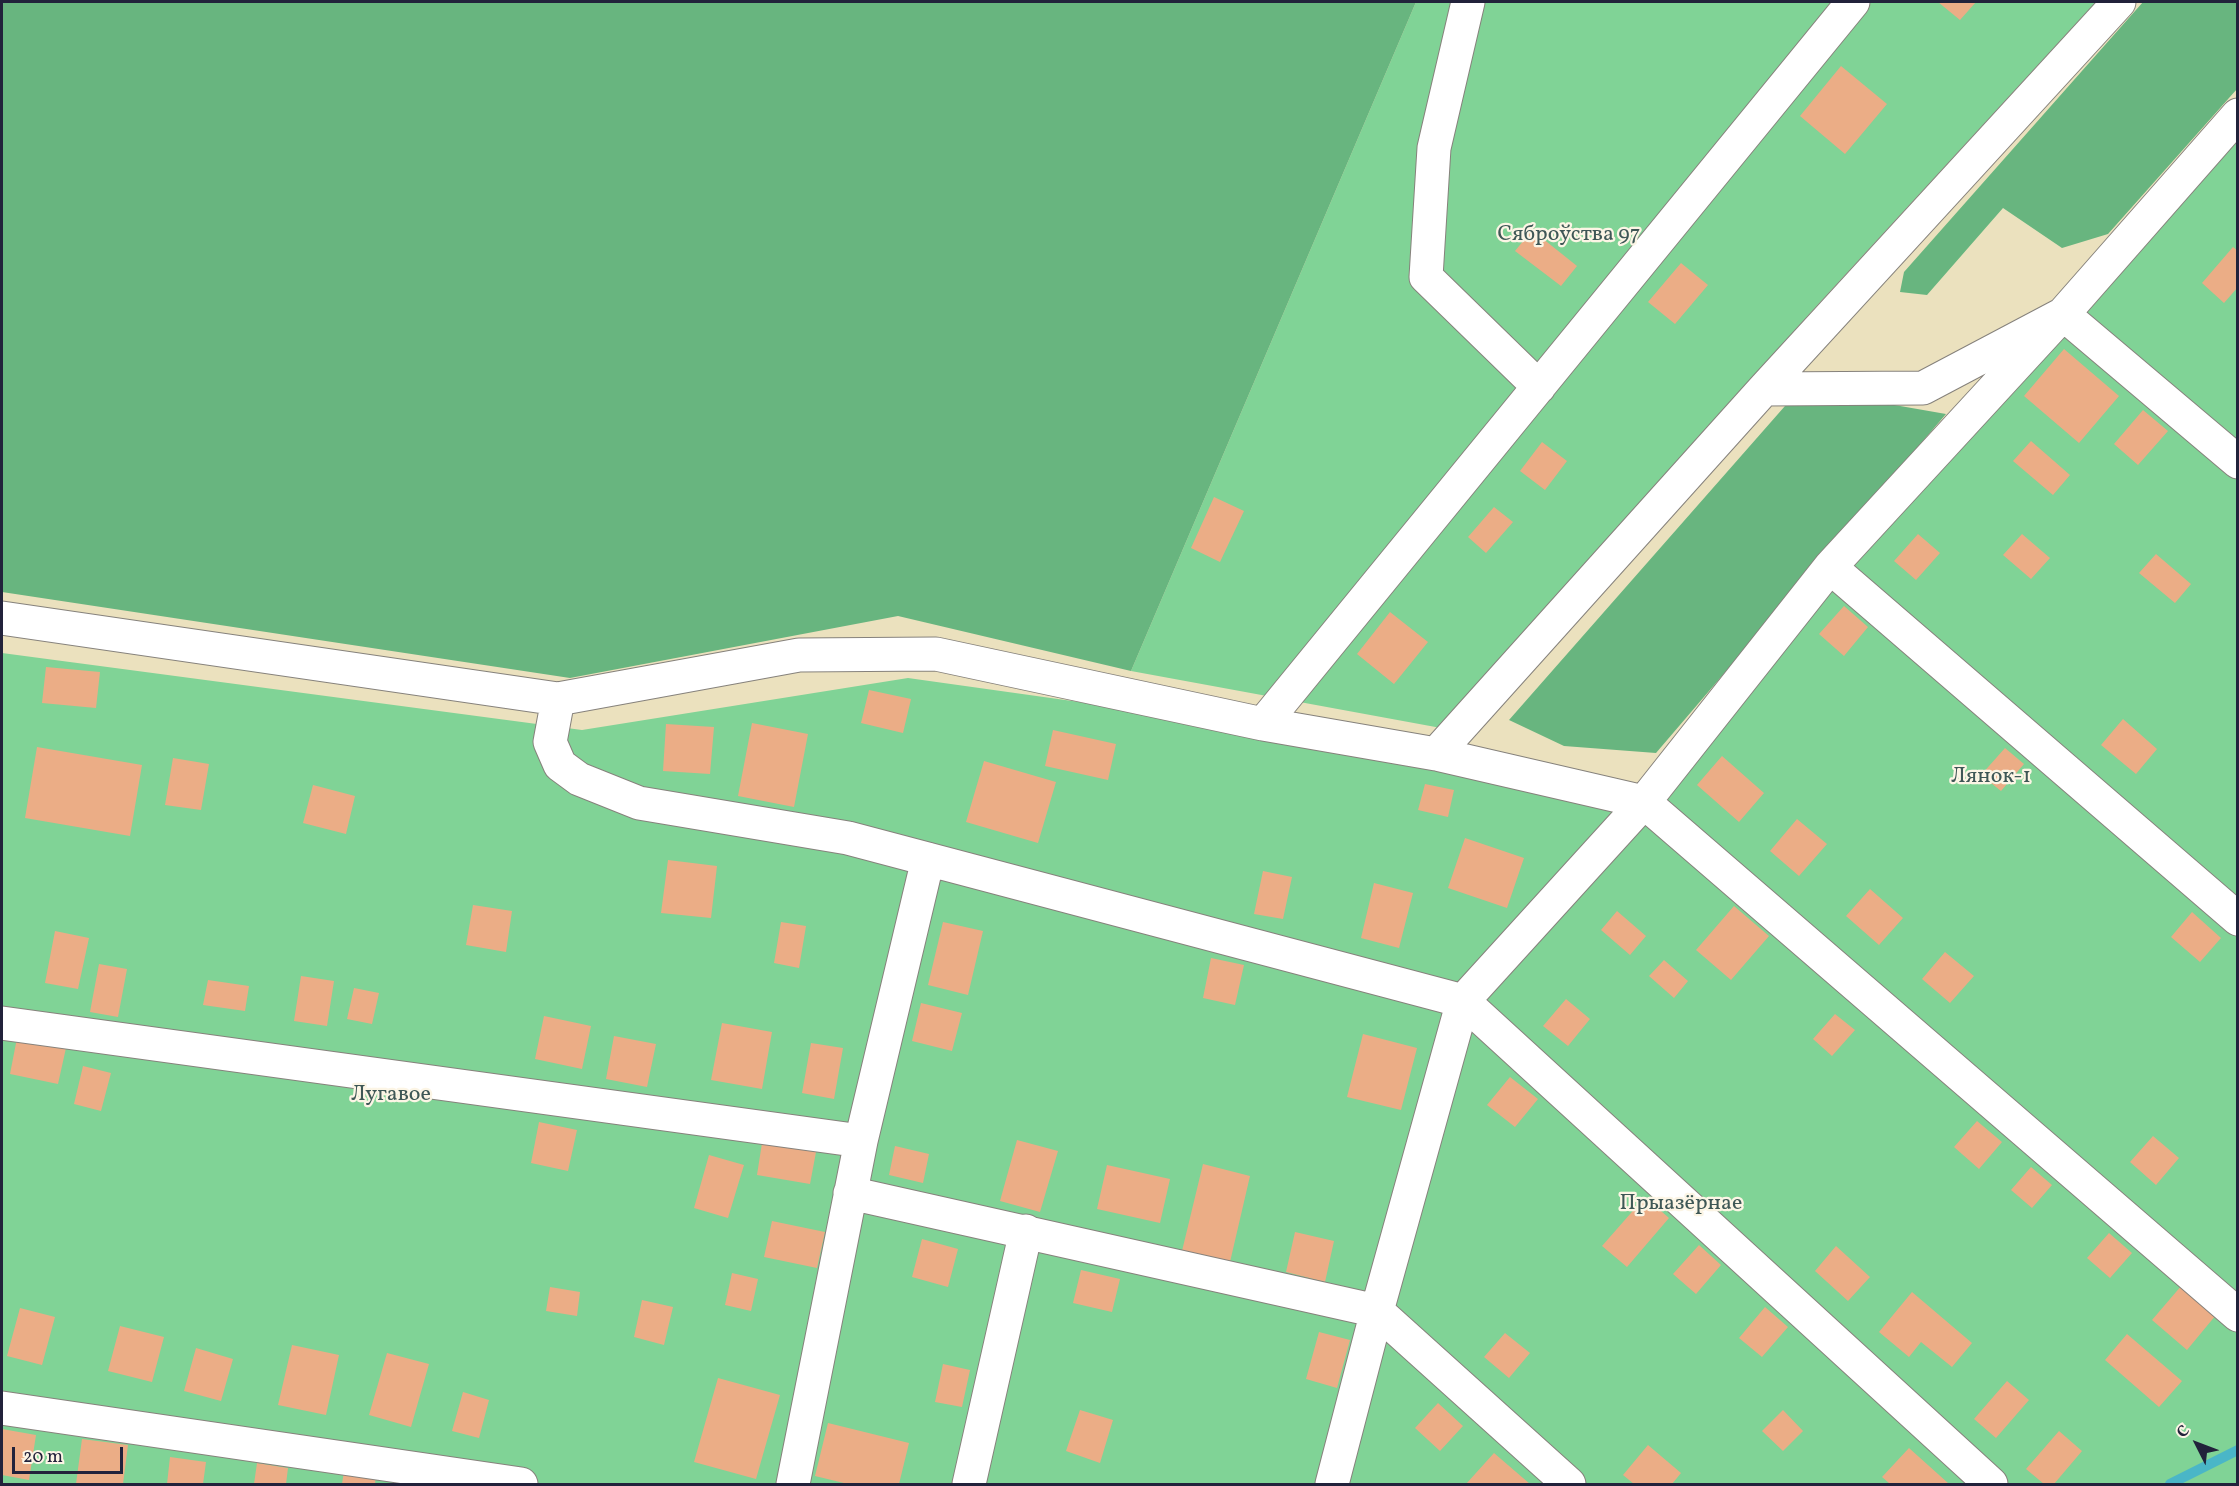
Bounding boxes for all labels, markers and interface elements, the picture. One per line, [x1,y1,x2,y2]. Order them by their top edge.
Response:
park label: Сяброўства 97 [1498,223,1640,249]
park label: Лянок-1 [1951,765,2031,791]
park label: Лугавое [351,1083,431,1109]
park label: Прыазёрнае [1620,1192,1742,1218]
north arrow [2167,1414,2227,1474]
text: С [2172,1421,2195,1443]
scale bar [15,1435,126,1473]
text: 20 m [23,1445,63,1470]

